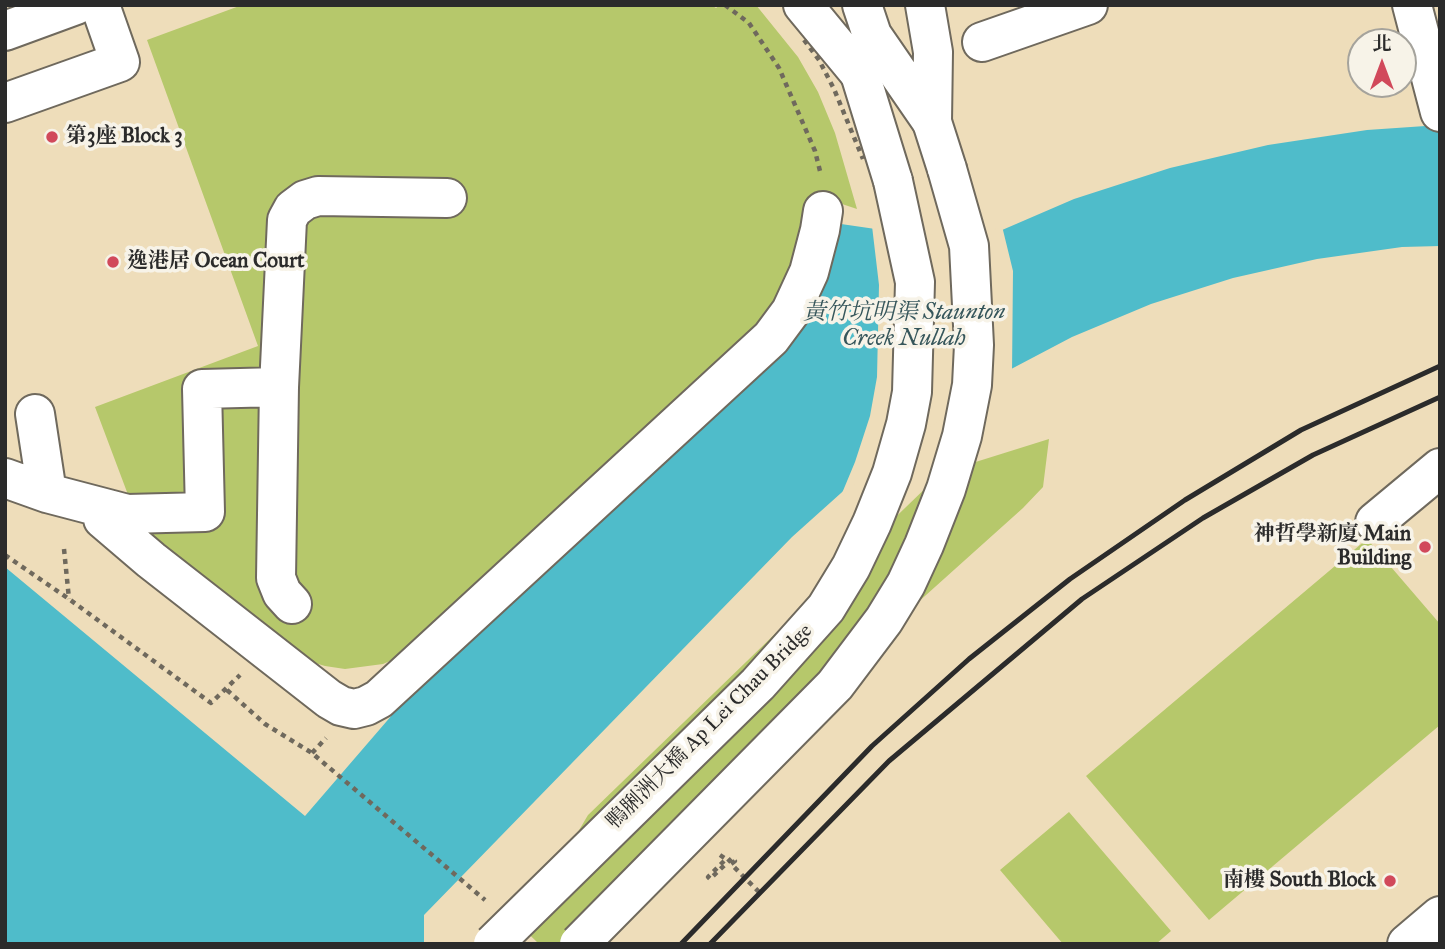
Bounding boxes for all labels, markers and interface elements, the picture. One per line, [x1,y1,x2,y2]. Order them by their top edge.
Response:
north arrow [1347,28,1417,98]
text: 北 [1372,32,1392,55]
place label: 第3座 Block 3 [66,124,183,150]
marker: 第3座 Block 3 [44,129,60,145]
place label: 逸港居 Ocean Court [127,249,304,275]
marker: 逸港居 Ocean Court [105,254,121,270]
water label: 黃竹坑明渠 Staunton Creek Nullah [803,299,1005,353]
place label: 神哲學新廈 Main Building [1254,522,1411,572]
marker: 神哲學新廈 Main Building [1417,539,1433,555]
street label: 鴨脷洲大橋 Ap Lei Chau Bridge [602,619,818,835]
place label: 南樓 South Block [1223,868,1376,894]
marker: 南樓 South Block [1382,873,1398,889]

